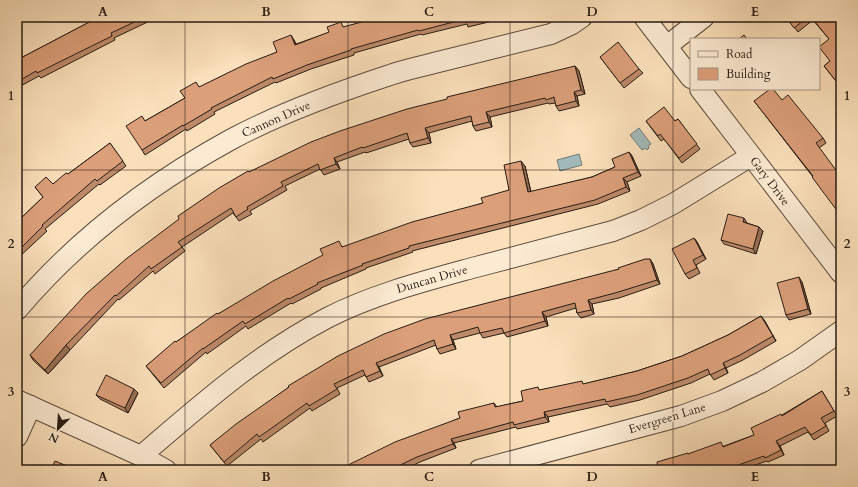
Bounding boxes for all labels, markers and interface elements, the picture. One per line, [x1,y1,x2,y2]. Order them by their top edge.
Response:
text: A [98,3,108,21]
text: B [261,3,271,21]
text: C [424,3,434,21]
text: D [586,3,598,21]
text: E [751,3,759,21]
legend [690,38,820,90]
text: Road [726,46,753,62]
text: Building [726,66,771,82]
text: 1 [8,87,14,105]
text: 1 [844,87,850,105]
street label: Cannon Drive [239,97,313,141]
street label: Gary Drive [746,153,794,209]
text: 2 [8,235,15,253]
text: 2 [844,235,851,253]
street label: Duncan Drive [395,261,469,297]
text: 3 [8,383,15,401]
text: 3 [844,383,851,401]
street label: Evergreen Lane [626,399,708,437]
north arrow [38,409,78,449]
text: N [46,429,61,446]
text: A [98,468,108,486]
text: B [261,468,271,486]
text: C [424,468,434,486]
text: D [586,468,598,486]
text: E [751,468,759,486]

